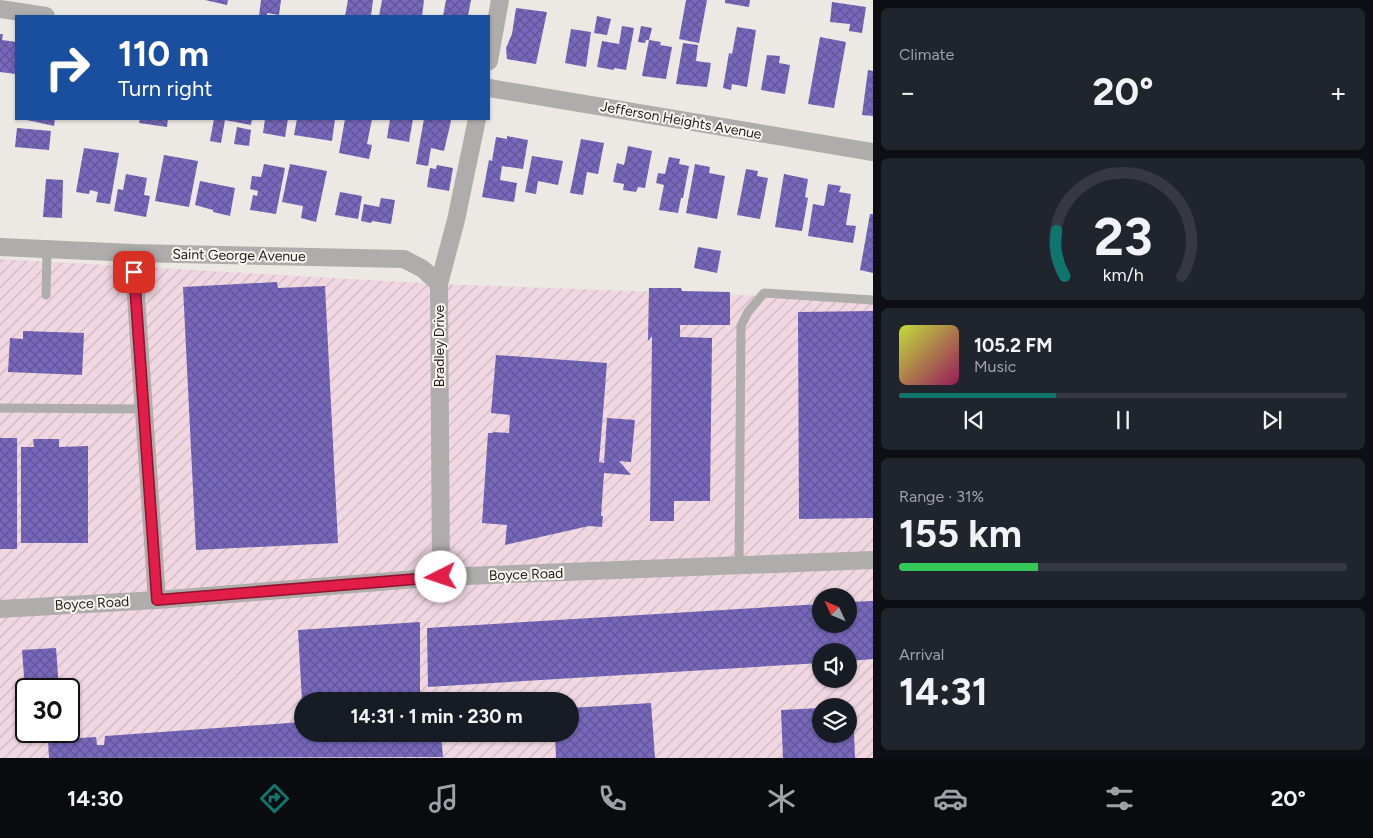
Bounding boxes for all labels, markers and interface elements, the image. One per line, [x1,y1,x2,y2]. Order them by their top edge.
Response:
text: 110 m [118,33,209,75]
icon: right [35,35,100,100]
text: Climate [899,45,954,64]
text: 20° [1093,69,1154,115]
text: Turn right [118,75,213,102]
text: − [899,75,916,109]
text: + [1330,75,1347,109]
street label: Jefferson Heights Avenue [599,98,763,143]
text: 23 [1093,206,1153,268]
street label: Saint George Avenue [172,246,306,265]
pin [113,251,155,293]
icon: arrive [120,258,148,286]
text: km/h [1103,264,1143,285]
street label: Bradley Drive [431,304,448,387]
text: 105.2 FM [974,334,1052,357]
text: Music [974,357,1016,376]
icon: previous [960,406,988,434]
icon: pause [1109,406,1137,434]
icon: next [1258,406,1286,434]
text: Range · 31% [899,487,984,506]
text: 155 km [899,511,1022,557]
position arrow [414,550,466,602]
street label: Boyce Road [488,565,564,584]
north arrow [812,588,858,632]
map controls [812,588,857,743]
street label: Boyce Road [54,593,130,614]
button: sound [812,643,857,688]
text: Arrival [899,645,944,664]
text: 14:31 [899,669,988,715]
speed limit sign: 30 [15,678,80,743]
button: layers [812,698,857,743]
text: 14:31 · 1 min · 230 m [350,705,523,728]
icon: directions [257,781,292,816]
icon: music [426,781,461,816]
icon: phone [595,781,630,816]
icon: climate [764,781,799,816]
icon: car [933,781,968,816]
icon: filters [1102,781,1137,816]
text: 14:30 [67,785,123,812]
text: 20° [1271,785,1306,812]

